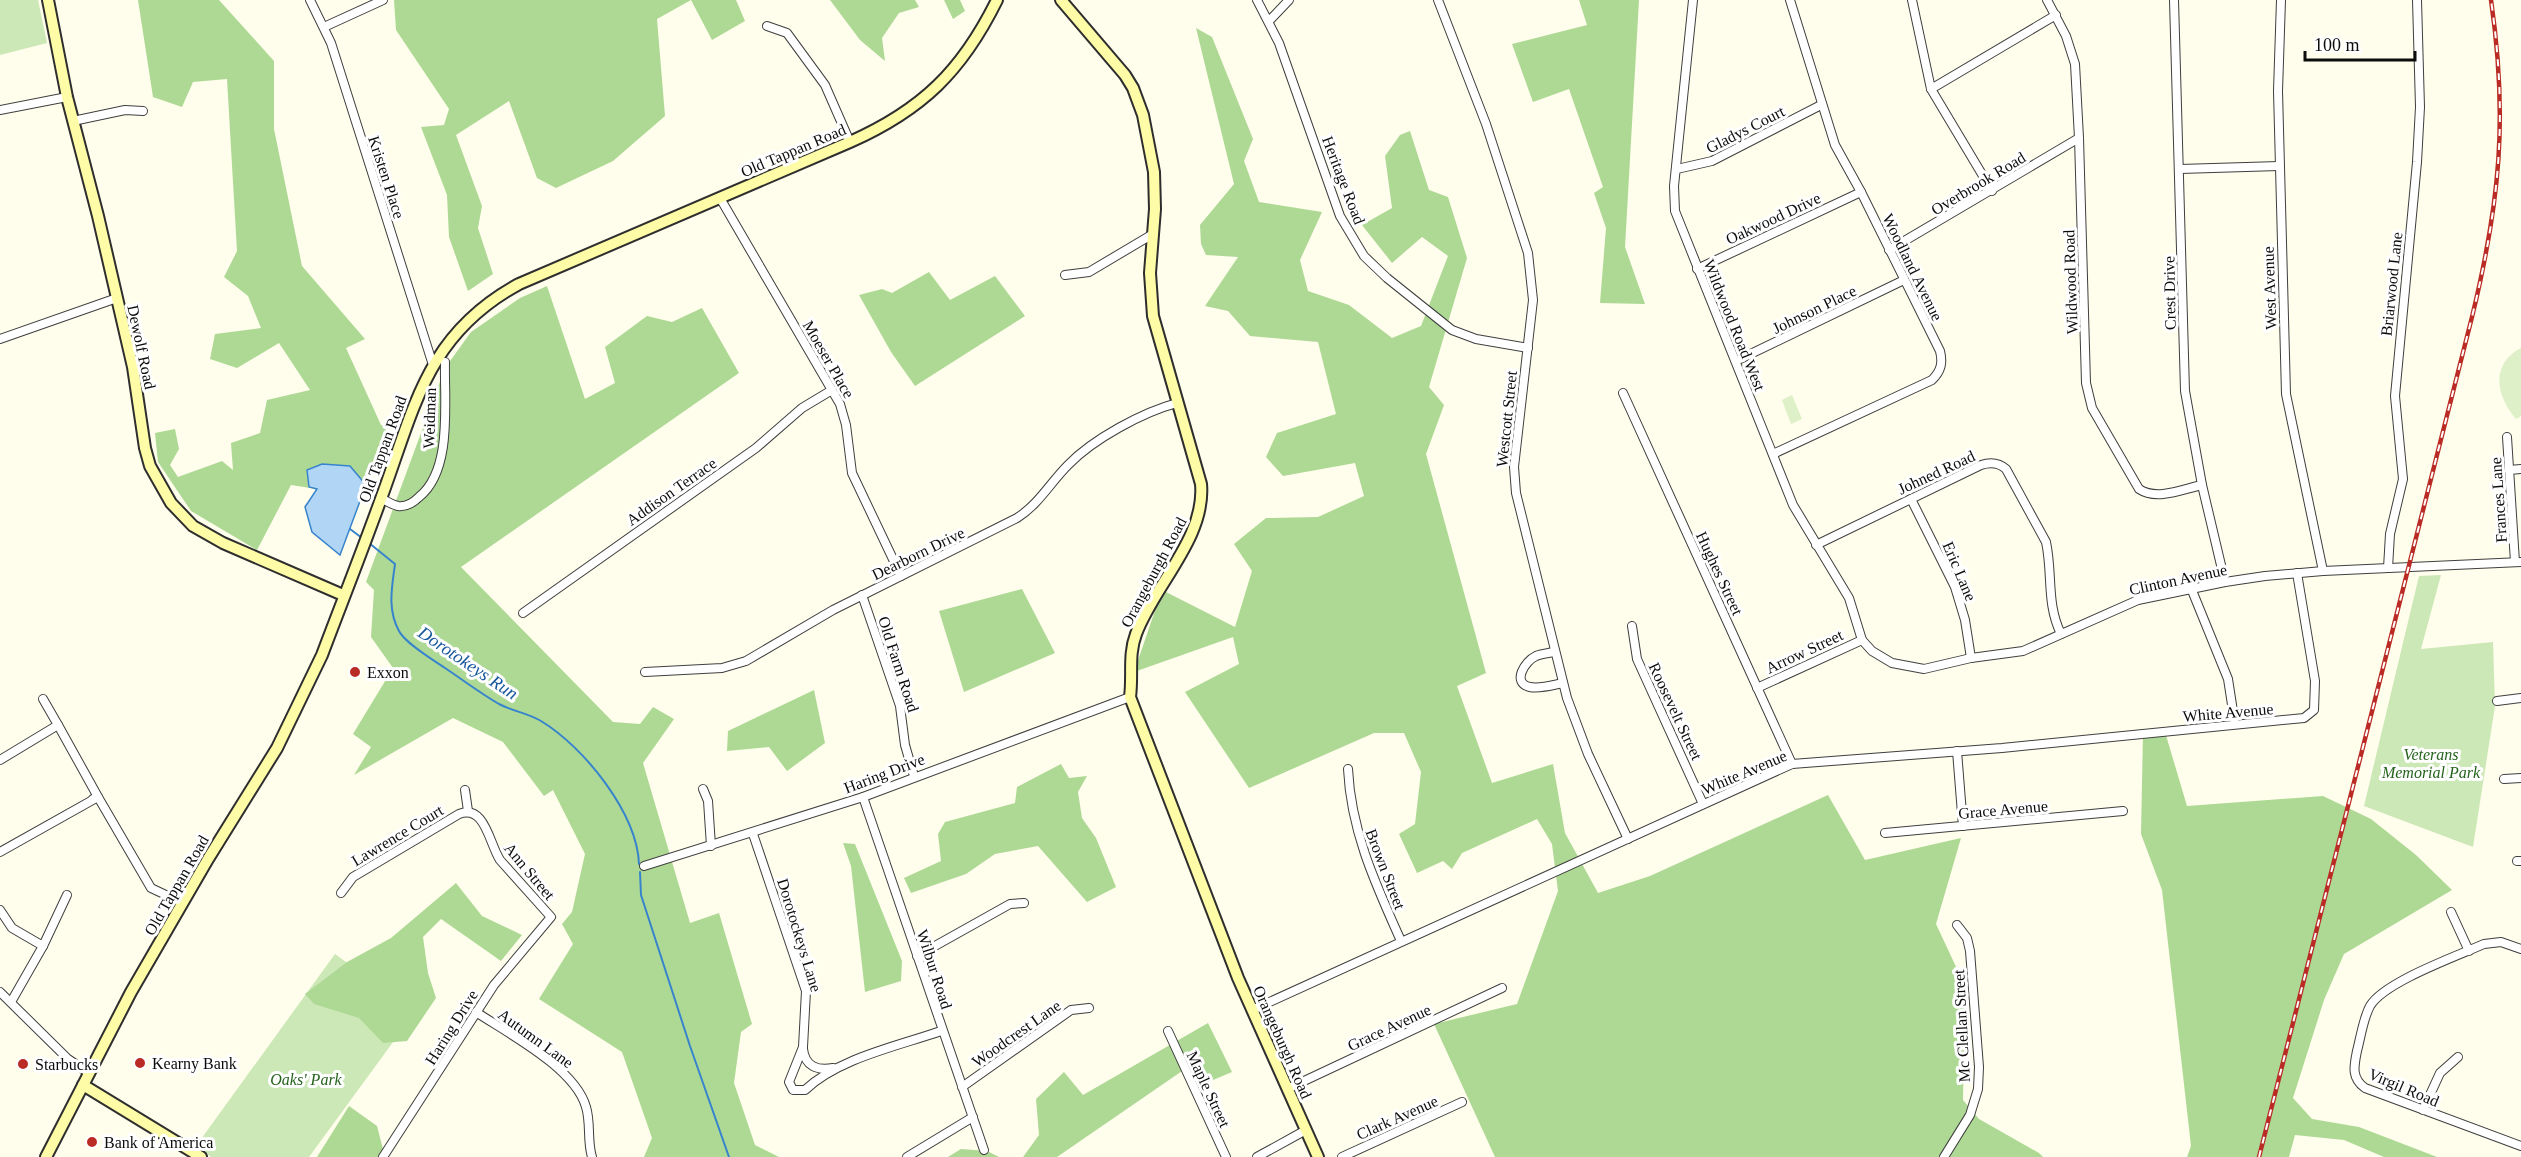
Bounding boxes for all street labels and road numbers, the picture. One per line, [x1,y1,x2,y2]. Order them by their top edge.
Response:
street label: Gladys Court [1703,102,1788,157]
street label: Old Tappan Road [738,121,849,181]
street label: Kristen Place [365,134,408,221]
street label: Heritage Road [1318,134,1368,227]
street label: Overbrook Road [1928,149,2029,218]
street label: Oakwood Drive [1723,189,1823,248]
street label: Woodland Avenue [1879,211,1946,324]
street label: Wildwood Road [2060,229,2081,335]
street label: Briarwood Lane [2378,231,2405,337]
street label: West Avenue [2260,246,2279,330]
street label: Crest Drive [2160,256,2179,330]
street label: Wildwood Road West [1700,257,1769,394]
street label: Johnson Place [1770,282,1859,337]
street label: Dewolf Road [124,303,159,391]
street label: Moeser Place [800,317,858,401]
street label: Westcott Street [1493,369,1520,468]
street label: Weidman [420,387,439,449]
street label: Old Tappan Road [355,393,411,505]
street label: Johned Road [1895,447,1977,498]
street label: Addison Terrace [623,454,719,529]
street label: Frances Lane [2487,457,2510,543]
street label: Orangeburgh Road [1117,514,1190,631]
street label: Dearborn Drive [869,524,967,583]
street label: Hughes Street [1692,529,1747,619]
street label: Eric Lane [1939,539,1980,603]
street label: Clinton Avenue [2128,561,2229,598]
street label: Old Farm Road [875,614,922,714]
street label: Arrow Street [1763,626,1846,677]
street label: Roosevelt Street [1646,660,1706,763]
street label: White Avenue [2182,700,2274,725]
street label: White Avenue [1699,747,1789,798]
street label: Haring Drive [842,750,927,798]
street label: Grace Avenue [1958,797,2049,822]
street label: Lawrence Court [349,801,446,869]
street label: Brown Street [1362,827,1409,912]
street label: Old Tappan Road [141,832,213,939]
street label: Ann Street [501,839,559,904]
street label: Dorotockeys Lane [773,876,825,994]
street label: Wilbur Road [914,927,955,1011]
street label: Mc Clellan Street [1950,969,1973,1083]
street label: Orangeburgh Road [1249,983,1315,1102]
street label: Haring Drive [422,987,482,1068]
street label: Woodcrest Lane [969,997,1064,1070]
street label: Grace Avenue [1345,1001,1434,1054]
street label: Autumn Lane [495,1006,576,1071]
street label: Maple Street [1183,1048,1234,1131]
street label: Virgil Road [2366,1065,2442,1111]
street label: Clark Avenue [1354,1092,1441,1143]

